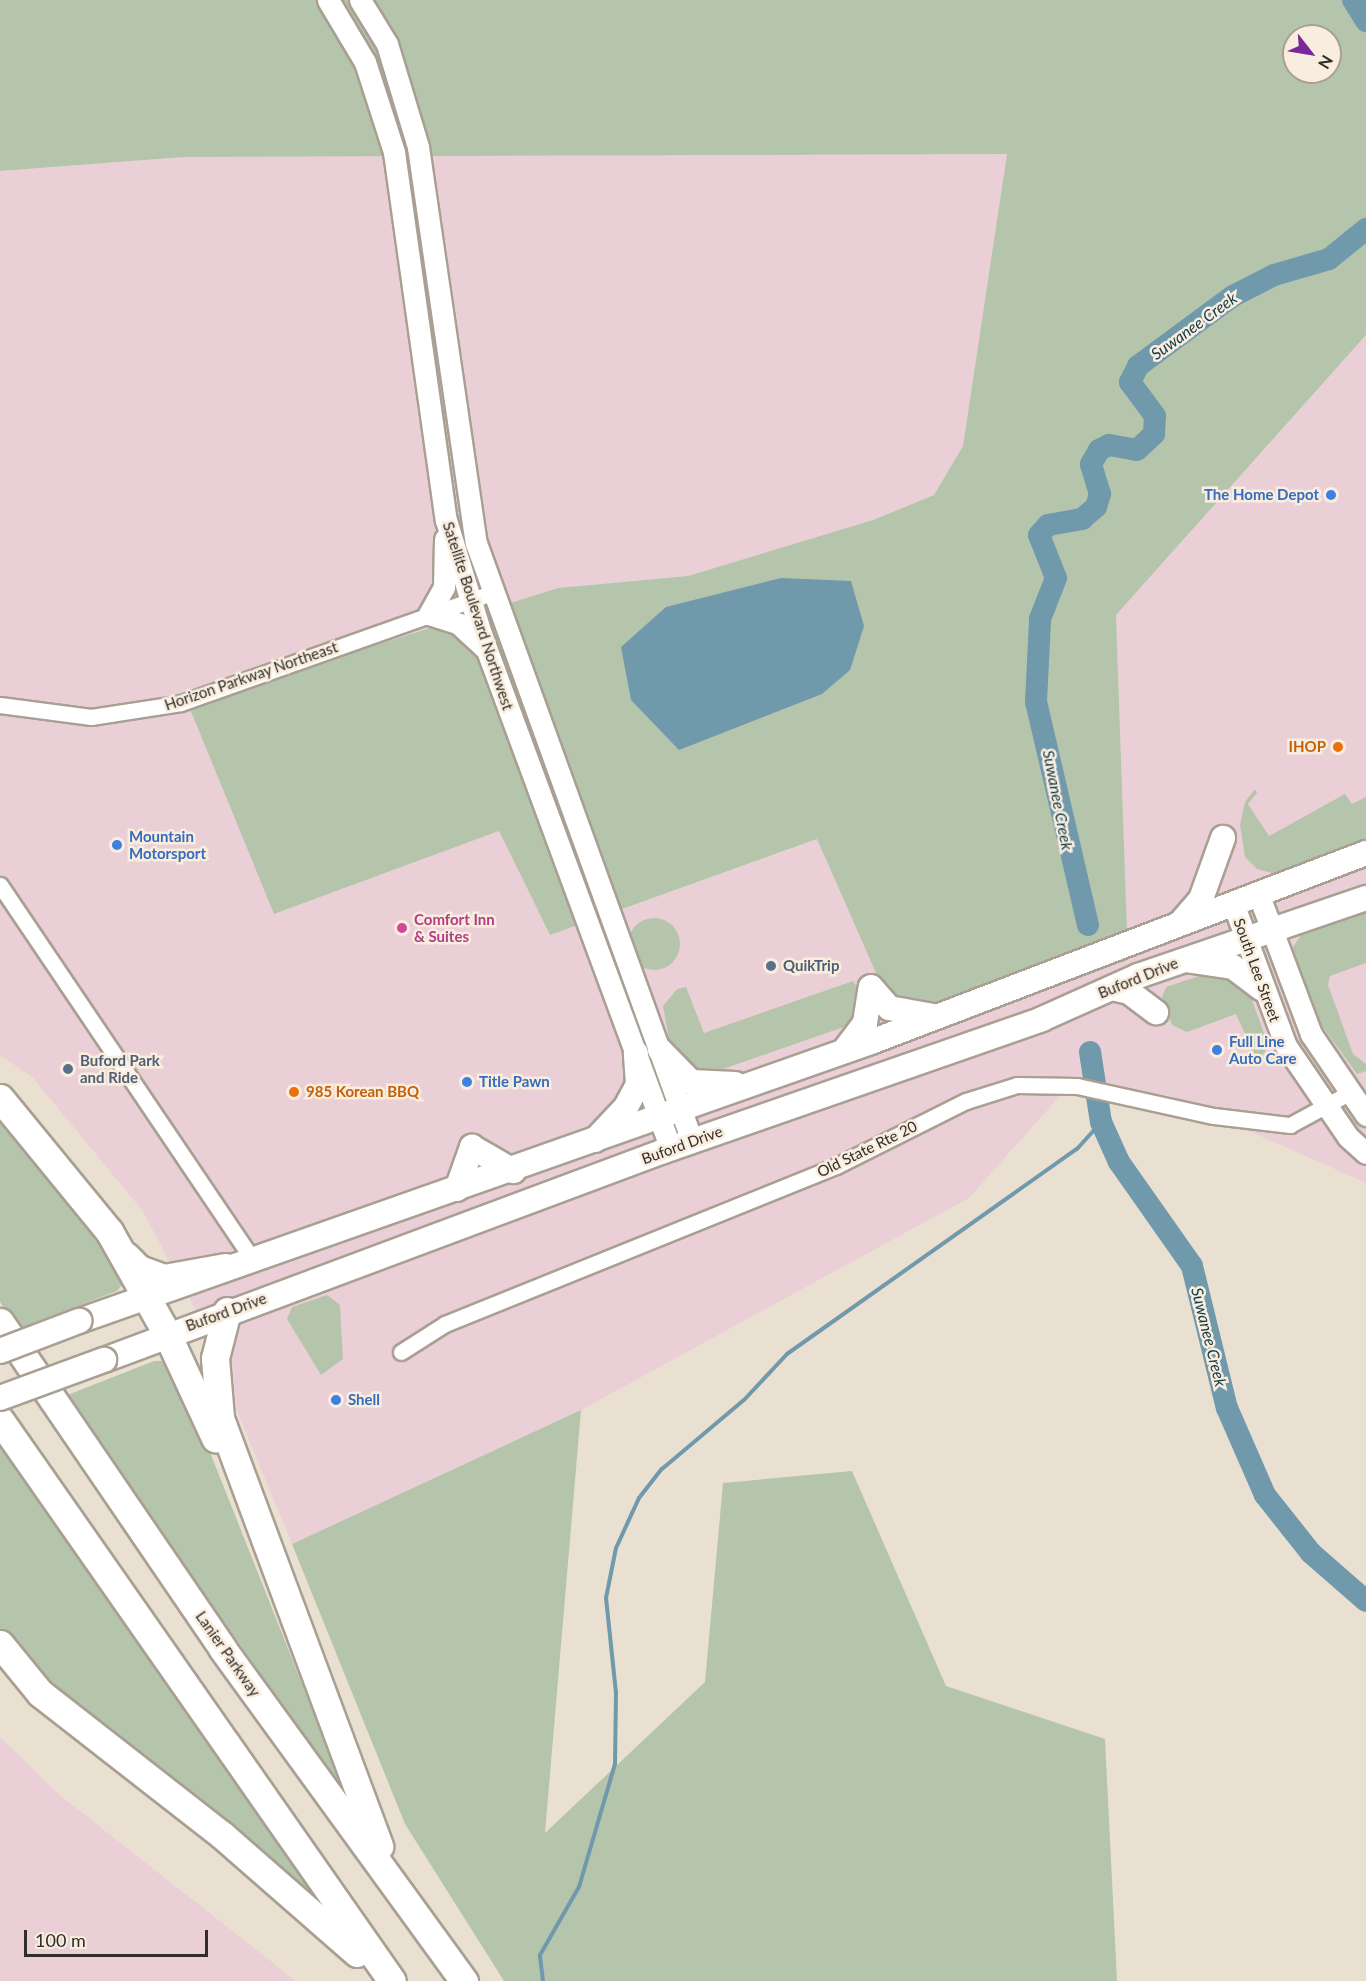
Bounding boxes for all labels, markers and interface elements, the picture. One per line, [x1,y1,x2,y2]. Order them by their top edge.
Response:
north arrow [1282,24,1342,84]
text: N [1315,52,1337,73]
water label: Suwanee Creek [1147,288,1241,364]
place label: The Home Depot [1204,486,1319,504]
marker: The Home Depot [1324,488,1338,502]
street label: Satellite Boulevard Northwest [439,520,517,712]
street label: Horizon Parkway Northeast [162,638,340,714]
place label: IHOP [1289,738,1326,756]
marker: IHOP [1331,740,1345,754]
water label: Suwanee Creek [1039,748,1077,852]
place label: Mountain Motorsport [129,827,206,862]
marker: Mountain Motorsport [110,838,124,852]
place label: Comfort Inn & Suites [414,910,495,945]
street label: South Lee Street [1230,916,1284,1024]
marker: Comfort Inn & Suites [395,921,409,935]
street label: Buford Drive [1095,954,1181,1002]
place label: QuikTrip [783,957,839,975]
marker: QuikTrip [764,959,778,973]
place label: Full Line Auto Care [1229,1032,1296,1067]
marker: Full Line Auto Care [1210,1043,1224,1057]
place label: Buford Park and Ride [80,1051,160,1086]
marker: Buford Park and Ride [61,1062,75,1076]
place label: Title Pawn [479,1073,550,1091]
marker: Title Pawn [460,1075,474,1089]
place label: 985 Korean BBQ [306,1083,419,1101]
marker: 985 Korean BBQ [287,1085,301,1099]
street label: Old State Rte 20 [814,1117,920,1181]
street label: Buford Drive [639,1122,725,1168]
water label: Suwanee Creek [1187,1285,1231,1389]
street label: Buford Drive [183,1289,269,1335]
place label: Shell [348,1391,380,1409]
marker: Shell [329,1393,343,1407]
street label: Lanier Parkway [192,1608,264,1700]
scale bar [27,1918,212,1956]
text: 100 m [35,1929,86,1951]

